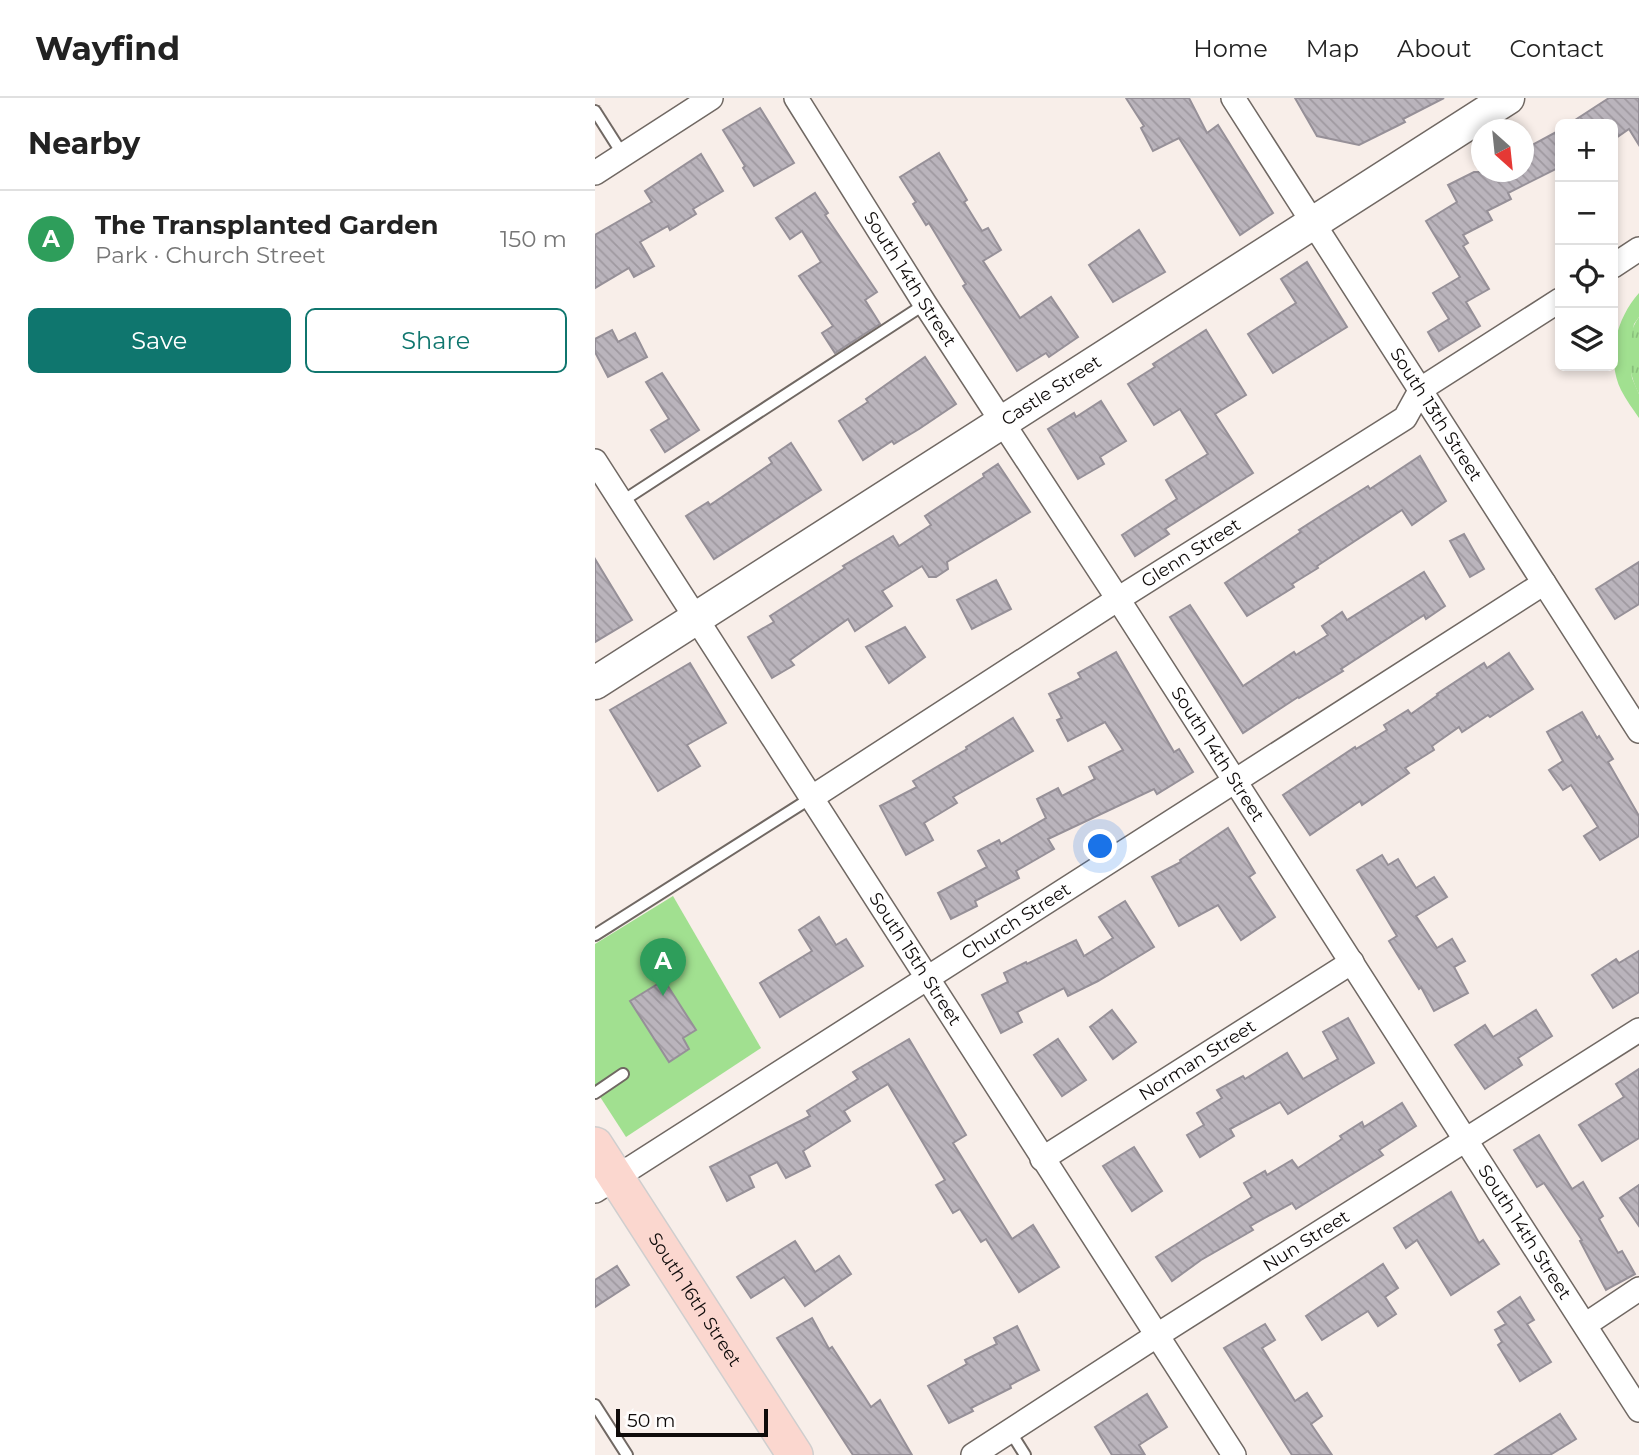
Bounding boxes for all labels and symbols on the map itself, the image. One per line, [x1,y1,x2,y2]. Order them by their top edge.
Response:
north arrow [1471,119,1534,182]
street label: South 14th Street [859,208,961,351]
street label: South 13th Street [1385,344,1487,485]
street label: Castle Street [997,351,1105,431]
street label: Glenn Street [1137,514,1245,593]
street label: South 14th Street [1166,683,1269,826]
your location [1083,829,1117,863]
street label: Church Street [957,878,1075,964]
street label: South 15th Street [864,888,966,1030]
pin: A [640,938,686,996]
street label: Norman Street [1135,1015,1260,1106]
street label: South 14th Street [1473,1161,1576,1304]
street label: Nun Street [1259,1205,1353,1276]
street label: South 16th Street [644,1229,746,1371]
scale bar [616,1406,768,1438]

